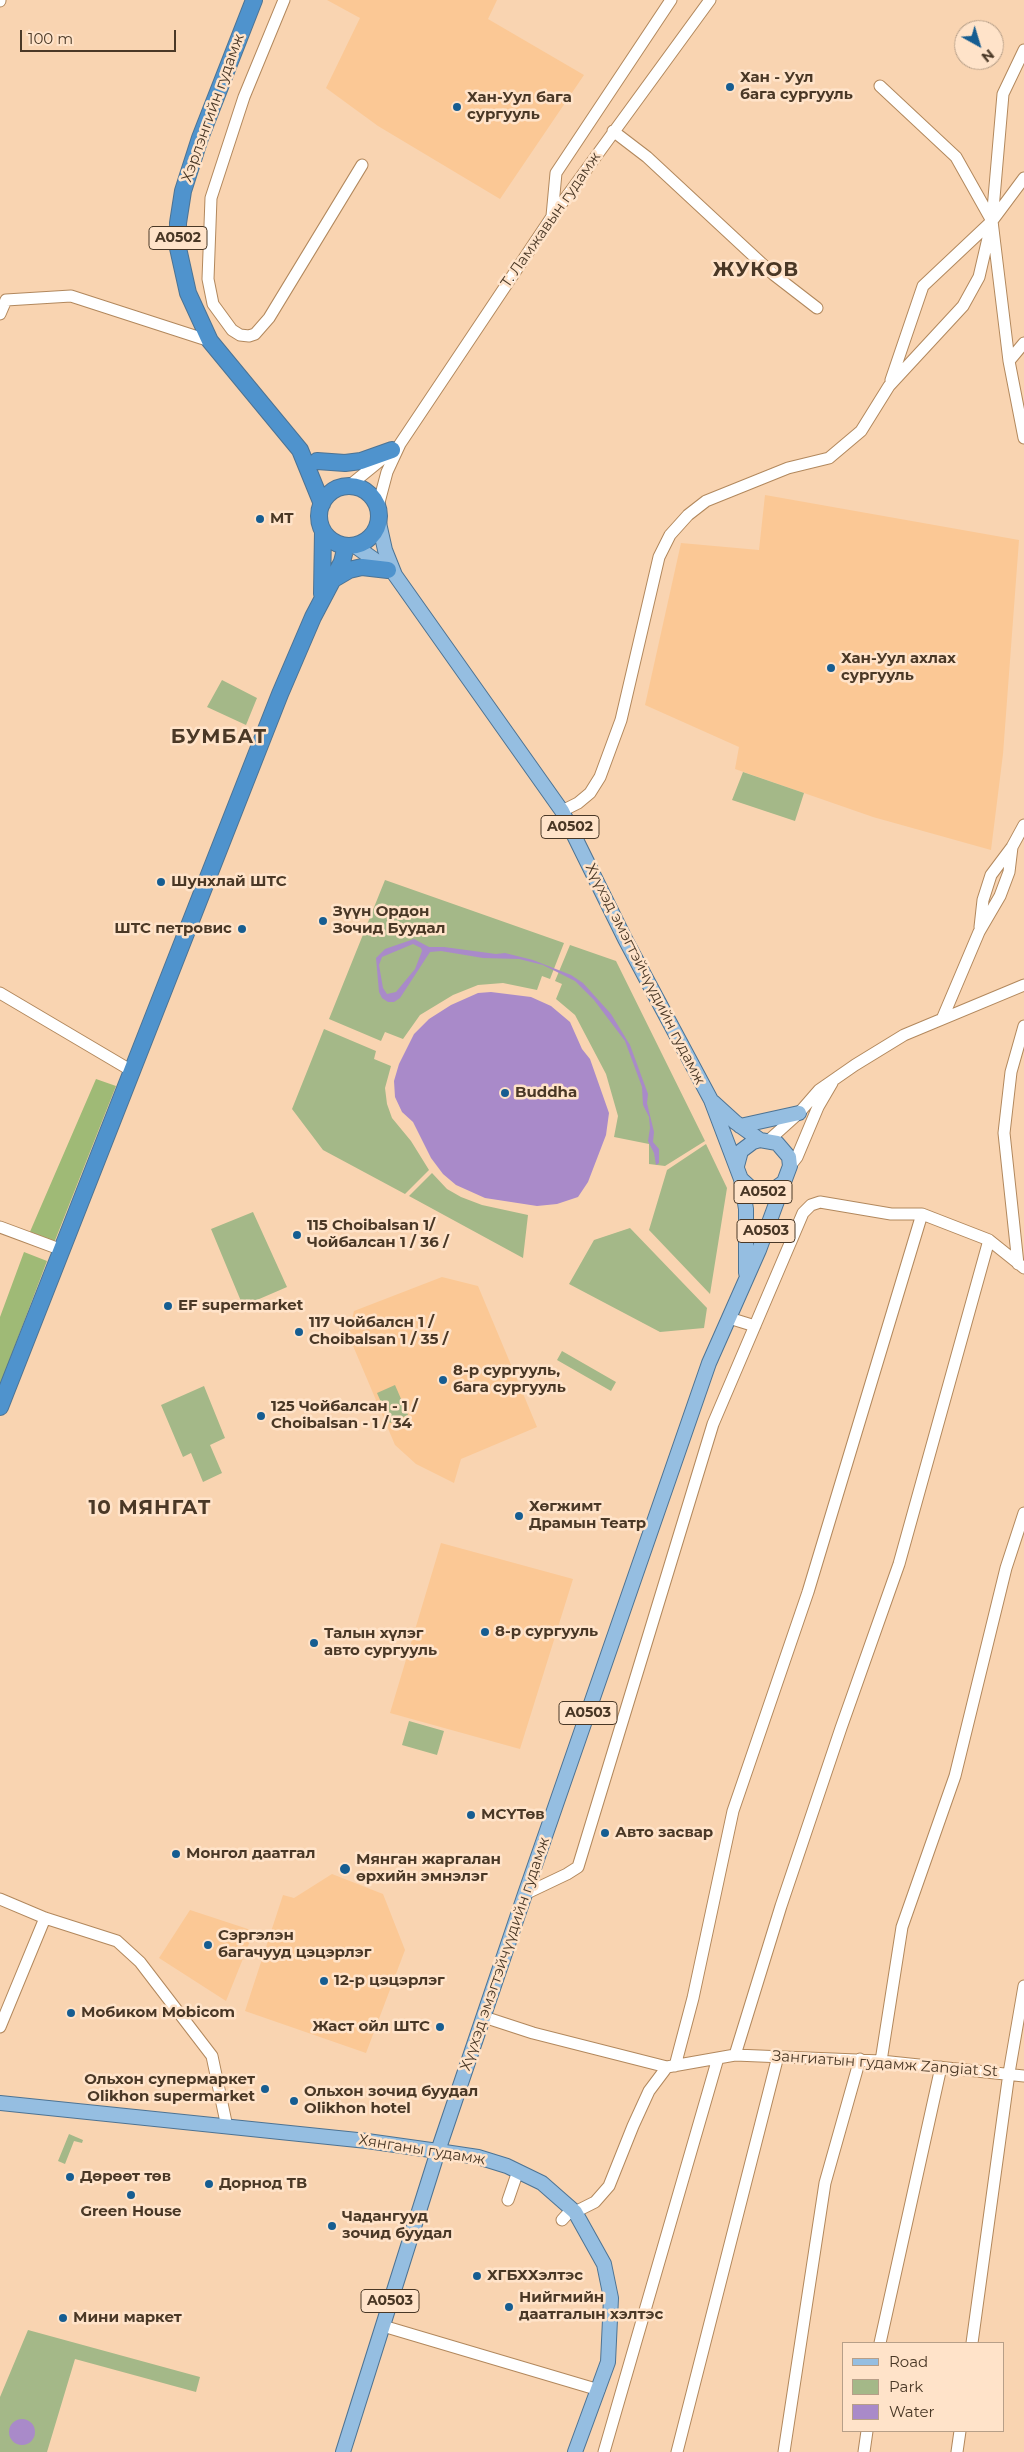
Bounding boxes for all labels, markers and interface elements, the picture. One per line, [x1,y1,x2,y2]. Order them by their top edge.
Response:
scale bar [22,20,179,52]
north arrow [954,20,1004,70]
text: 100 m [28,29,73,48]
street label: Хэрлэнгийн гудамж [178,31,248,185]
text: N [978,45,998,66]
place label: Хан - Уул бага сургууль [740,69,853,104]
marker: Хан - Уул бага сургууль [724,81,736,93]
place label: Хан-Уул бага сургууль [467,89,572,124]
marker: Хан-Уул бага сургууль [451,101,463,113]
street label: Т. Ламжавын гудамж [497,149,605,291]
road number: A0502 [149,227,207,250]
district label: ЖУКОВ [712,258,800,282]
place label: MT [270,510,294,528]
marker: MT [254,513,266,525]
place label: Хан-Уул ахлах сургууль [841,650,956,685]
marker: Хан-Уул ахлах сургууль [825,662,837,674]
district label: БУМБАТ [170,725,268,749]
road number: A0502 [541,816,599,839]
street label: Хүүхэд эмэгтэйчүүдийн гудамж [581,860,709,1088]
place label: Шунхлай ШТС [171,873,287,891]
marker: Шунхлай ШТС [155,876,167,888]
place label: Зүүн Ордон Зочид Буудал [333,903,446,938]
marker: Зүүн Ордон Зочид Буудал [317,915,329,927]
place label: ШТС петровис [114,920,232,938]
marker: ШТС петровис [236,923,248,935]
place label: Buddha [515,1084,577,1102]
marker: Buddha [499,1087,511,1099]
road number: A0502 [734,1180,792,1204]
place label: 115 Choibalsan 1/ Чойбалсан 1 / 36 / [307,1217,449,1252]
road number: A0503 [737,1220,795,1242]
marker: 115 Choibalsan 1/ Чойбалсан 1 / 36 / [291,1229,303,1241]
place label: EF supermarket [178,1297,303,1315]
marker: EF supermarket [162,1300,174,1312]
place label: 117 Чойбалсн 1 / Choibalsan 1 / 35 / [309,1314,448,1349]
marker: 117 Чойбалсн 1 / Choibalsan 1 / 35 / [293,1326,305,1338]
place label: 8-р сургууль, бага сургууль [453,1362,566,1397]
marker: 8-р сургууль, бага сургууль [437,1374,449,1386]
place label: 125 Чойбалсан - 1 / Choibalsan - 1 / 34 [271,1398,418,1433]
marker: 125 Чойбалсан - 1 / Choibalsan - 1 / 34 [255,1410,267,1422]
district label: 10 МЯНГАТ [87,1496,213,1520]
place label: Хөгжимт Драмын Театр [529,1498,646,1533]
marker: Хөгжимт Драмын Театр [513,1510,525,1522]
place label: 8-р сургууль [495,1623,598,1641]
place label: Талын хүлэг авто сургууль [324,1625,437,1660]
marker: 8-р сургууль [479,1626,491,1638]
marker: Талын хүлэг авто сургууль [308,1637,320,1649]
road number: A0503 [559,1702,617,1725]
place label: МСҮТөв [481,1806,545,1824]
marker: МСҮТөв [465,1809,477,1821]
place label: Авто засвар [615,1824,713,1842]
marker: Авто засвар [599,1827,611,1839]
street label: Хүүхэд эмэгтэйчүүдийн гудамж [456,1835,554,2073]
place label: Монгол даатгал [186,1845,315,1863]
marker: Монгол даатгал [170,1848,182,1860]
place label: Мянган жаргалан өрхийн эмнэлэг [356,1851,501,1886]
marker: Мянган жаргалан өрхийн эмнэлэг [338,1862,352,1876]
place label: Сэргэлэн багачууд цэцэрлэг [218,1927,371,1962]
marker: Сэргэлэн багачууд цэцэрлэг [202,1939,214,1951]
place label: 12-р цэцэрлэг [334,1972,445,1990]
marker: 12-р цэцэрлэг [318,1975,330,1987]
place label: Мобиком Mobicom [81,2004,235,2022]
marker: Мобиком Mobicom [65,2007,77,2019]
place label: Жаст ойл ШТС [312,2018,430,2036]
marker: Жаст ойл ШТС [434,2021,446,2033]
street label: Зангиатын гудамж Zangiat St [771,2047,999,2081]
place label: Ольхон супермаркет Olikhon supermarket [84,2071,255,2106]
marker: Ольхон супермаркет Olikhon supermarket [259,2083,271,2095]
place label: Ольхон зочид буудал Olikhon hotel [304,2083,478,2118]
marker: Ольхон зочид буудал Olikhon hotel [288,2095,300,2107]
street label: Хянганы гудамж [357,2131,487,2169]
place label: Дөрөөт төв [80,2168,171,2186]
marker: Дөрөөт төв [64,2171,76,2183]
place label: Дорнод ТВ [219,2175,307,2193]
marker: Дорнод ТВ [203,2178,215,2190]
marker: Green House [125,2189,137,2201]
place label: Green House [80,2203,182,2221]
place label: Чадангууд зочид буудал [342,2208,452,2243]
marker: Чадангууд зочид буудал [326,2220,338,2232]
place label: ХГБХХэлтэс [487,2267,583,2285]
marker: ХГБХХэлтэс [471,2270,483,2282]
place label: Нийгмийн даатгалын хэлтэс [519,2289,663,2324]
road number: A0503 [361,2290,419,2312]
marker: Нийгмийн даатгалын хэлтэс [503,2301,515,2313]
place label: Мини маркет [73,2309,182,2327]
marker: Мини маркет [57,2312,69,2324]
legend [842,2342,1004,2432]
text: Road [889,2352,928,2371]
text: Park [889,2377,923,2396]
text: Water [889,2402,935,2421]

